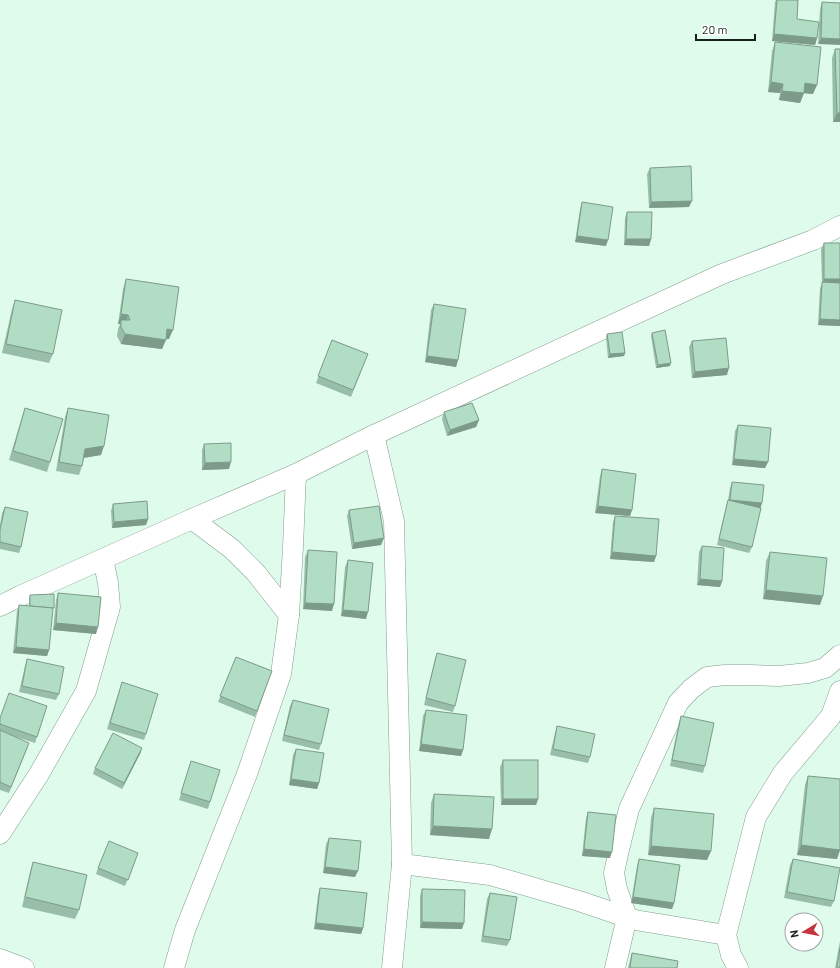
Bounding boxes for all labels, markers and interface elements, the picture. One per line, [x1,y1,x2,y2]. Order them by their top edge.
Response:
scale bar [696,16,755,42]
text: 20 m [702,22,728,36]
north arrow [784,912,824,952]
text: N [787,929,801,939]

